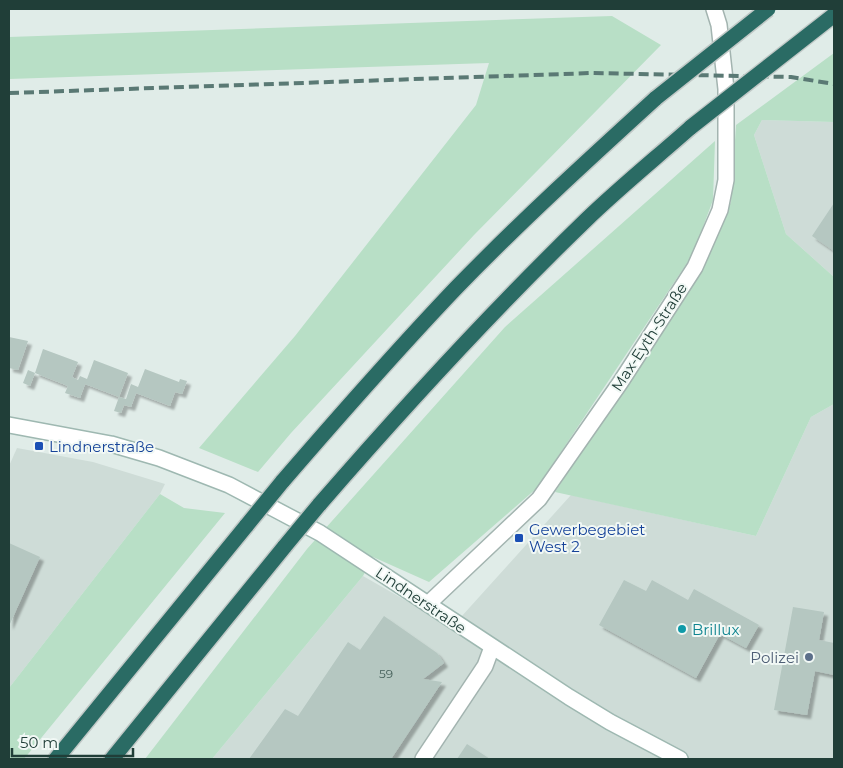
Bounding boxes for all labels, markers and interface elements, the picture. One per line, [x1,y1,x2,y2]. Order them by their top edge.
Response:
street label: Max-Eyth-Straße [607,279,691,395]
place label: Lindnerstraße [49,437,154,456]
marker: Lindnerstraße [33,440,45,452]
place label: Gewerbegebiet West 2 [529,520,645,556]
marker: Gewerbegebiet West 2 [513,532,525,544]
street label: Lindnerstraße [372,563,470,637]
place label: Brillux [692,620,739,639]
marker: Brillux [676,623,688,635]
place label: Polizei [750,648,799,667]
marker: Polizei [803,651,815,663]
house number: 59 [379,666,393,681]
scale bar [12,726,134,758]
text: 50 m [20,733,58,752]

